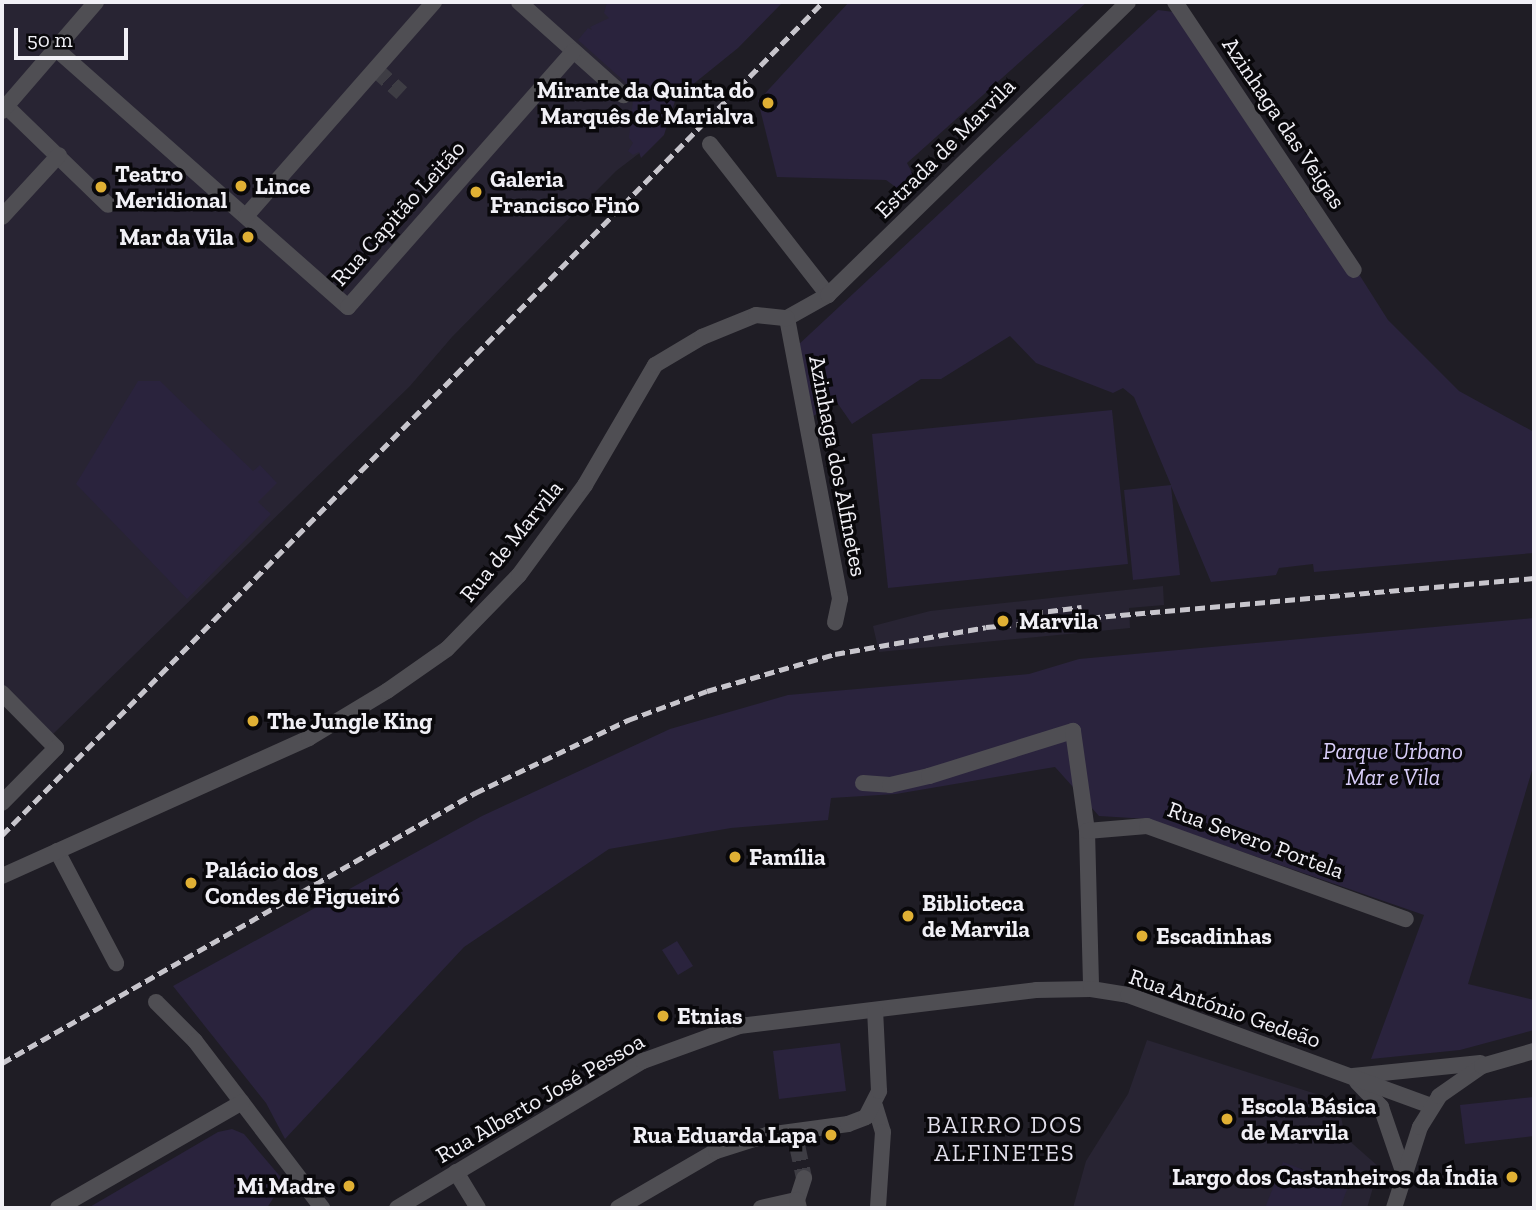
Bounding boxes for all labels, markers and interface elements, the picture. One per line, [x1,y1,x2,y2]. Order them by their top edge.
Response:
scale bar [18,14,131,58]
text: 50 m [27,27,73,52]
street label: Azinhaga das Veigas [1216,32,1352,214]
street label: Estrada de Marvila [869,72,1021,224]
place label: Mirante da Quinta do Marquês de Marialva [537,76,754,130]
marker: Mirante da Quinta do Marquês de Marialva [760,95,776,111]
street label: Rua Capitão Leitão [325,135,471,291]
place label: Teatro Meridional [115,160,227,214]
place label: Galeria Francisco Fino [490,165,639,219]
place label: Lince [255,172,310,200]
marker: Lince [233,178,249,194]
marker: Teatro Meridional [93,179,109,195]
marker: Galeria Francisco Fino [468,184,484,200]
place label: Mar da Vila [118,223,234,251]
marker: Mar da Vila [240,229,256,245]
street label: Azinhaga dos Alfinetes [803,353,873,579]
street label: Rua de Marvila [454,475,568,607]
place label: Marvila [1019,607,1098,635]
marker: Marvila [993,611,1013,631]
place label: The Jungle King [267,707,433,735]
marker: The Jungle King [245,713,261,729]
park label: Parque Urbano Mar e Vila [1323,737,1463,791]
street label: Rua Severo Portela [1164,795,1348,885]
place label: Família [749,843,826,871]
marker: Família [727,849,743,865]
place label: Palácio dos Condes de Figueiró [205,856,400,910]
marker: Palácio dos Condes de Figueiró [183,875,199,891]
place label: Biblioteca de Marvila [922,889,1030,943]
marker: Biblioteca de Marvila [900,908,916,924]
place label: Escadinhas [1156,922,1272,950]
marker: Escadinhas [1134,928,1150,944]
street label: Rua António Gedeão [1125,962,1325,1054]
place label: Etnias [677,1002,743,1030]
marker: Etnias [655,1008,671,1024]
street label: Rua Alberto José Pessoa [430,1027,650,1169]
place label: Escola Básica de Marvila [1241,1092,1376,1146]
district label: BAIRRO DOS ALFINETES [928,1111,1082,1167]
marker: Escola Básica de Marvila [1219,1111,1235,1127]
place label: Rua Eduarda Lapa [633,1121,817,1149]
marker: Rua Eduarda Lapa [823,1127,839,1143]
place label: Largo dos Castanheiros da Índia [1172,1163,1498,1191]
marker: Largo dos Castanheiros da Índia [1504,1169,1520,1185]
place label: Mi Madre [237,1172,335,1200]
marker: Mi Madre [341,1178,357,1194]

